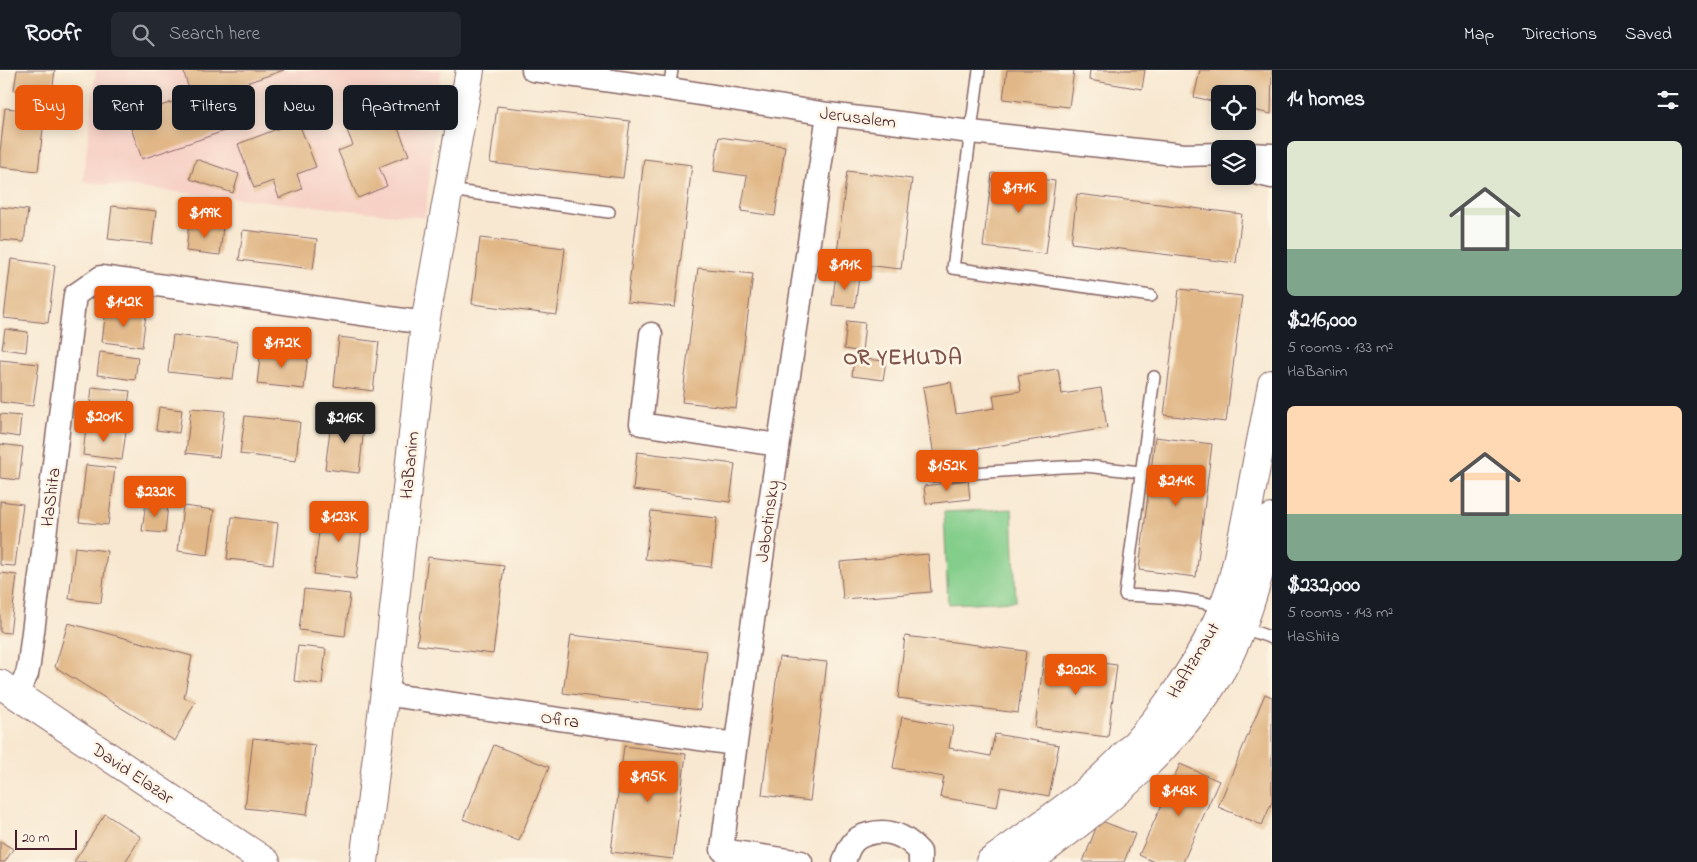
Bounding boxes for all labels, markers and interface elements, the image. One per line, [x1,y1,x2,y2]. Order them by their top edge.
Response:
search box [111,12,461,57]
text: Roofr [25,17,81,52]
icon: search [129,21,157,49]
text: Search here [169,21,260,48]
text: Map [1464,22,1494,48]
text: Directions [1522,22,1597,48]
text: Saved [1625,22,1672,48]
chip: Buy [15,85,83,130]
chip: Rent [93,85,162,130]
chip: Filters [172,85,255,130]
chip: New [265,85,333,130]
chip: Apartment [343,85,458,130]
map controls [1211,85,1256,185]
button: locate [1211,85,1256,130]
text: 14 homes [1287,85,1365,115]
icon: filters [1654,86,1682,114]
street label: Jerusalem [818,101,897,137]
button: layers [1211,140,1256,185]
pin: $171K [984,172,1054,214]
icon: home [1440,174,1530,264]
text: $171K [1002,176,1036,200]
pin: $199K [170,196,240,239]
text: $199K [189,201,221,225]
pin: $191K [810,248,880,291]
text: $191K [829,253,861,277]
pin: $142K [89,286,159,328]
text: $142K [105,290,143,314]
text: $216,000 [1287,306,1357,336]
pin: $172K [247,326,317,369]
text: $172K [263,331,301,355]
text: 5 rooms · 133 m² [1287,336,1393,360]
district label: OR YEHUDA [843,343,963,375]
text: HaBanim [1287,360,1348,384]
pin: $201K [69,400,139,443]
pin: $216K [310,402,380,444]
text: $201K [85,405,123,429]
text: $216K [326,406,364,430]
street label: HaBanim [395,430,427,500]
icon: home [1440,439,1530,529]
pin: $152K [912,450,982,492]
text: $152K [927,454,967,478]
pin: $214K [1141,464,1211,507]
street label: HaShita [35,466,69,528]
text: $214K [1157,469,1195,493]
pin: $232K [120,476,190,518]
street label: Jabotinsky [750,479,788,564]
text: $232K [135,480,175,504]
pin: $123K [304,500,374,543]
text: $123K [320,505,358,529]
text: $232,000 [1287,571,1360,601]
text: 5 rooms · 143 m² [1287,601,1393,625]
street label: HaAtzmaut [1162,618,1228,704]
text: HaShita [1287,625,1340,649]
pin: $202K [1041,654,1111,696]
text: $202K [1056,658,1096,682]
street label: Ofira [539,705,581,737]
street label: David Elazar [85,737,179,812]
pin: $195K [613,760,683,803]
text: $195K [630,765,666,789]
pin: $143K [1144,774,1214,817]
text: $143K [1161,779,1197,803]
scale bar [15,827,78,850]
text: 20 m [22,828,49,849]

